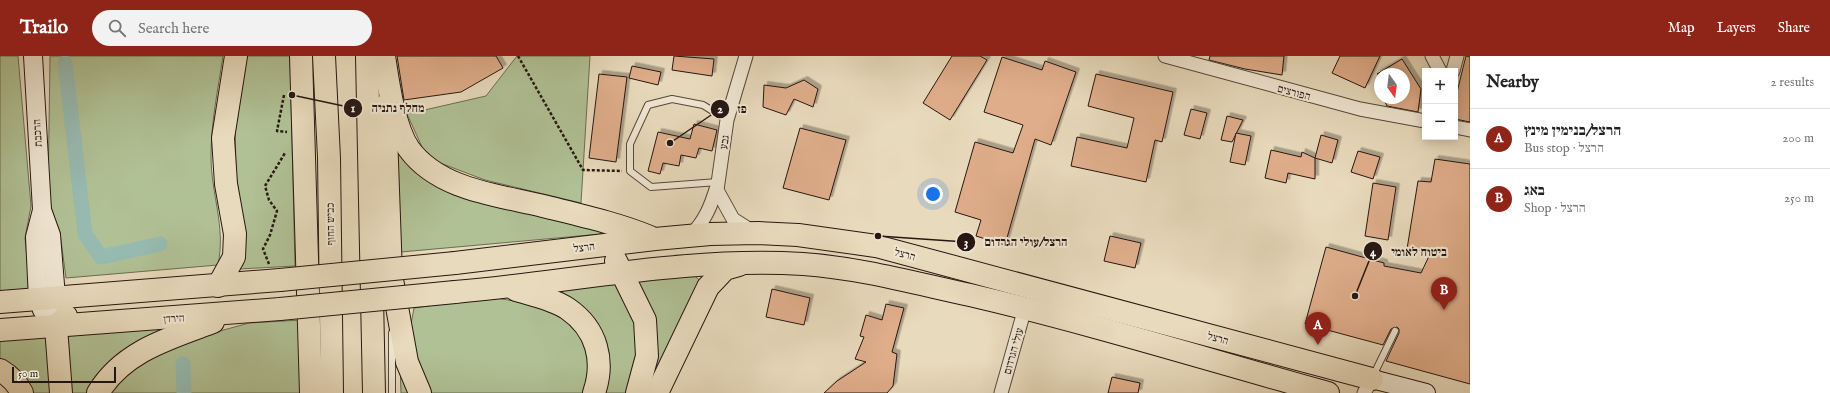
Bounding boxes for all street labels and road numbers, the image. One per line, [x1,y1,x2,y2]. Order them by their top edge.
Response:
street label: הפורצים [1276,82,1312,104]
street label: הרכבת [30,119,46,147]
street label: גבע [717,134,733,150]
street label: כביש החוף [324,202,338,246]
street label: הרצל [573,240,596,256]
street label: הרצל [892,245,917,265]
street label: הירדן [163,311,185,327]
street label: עולי הגרדום [1001,326,1027,376]
street label: הרצל [1205,329,1230,349]

